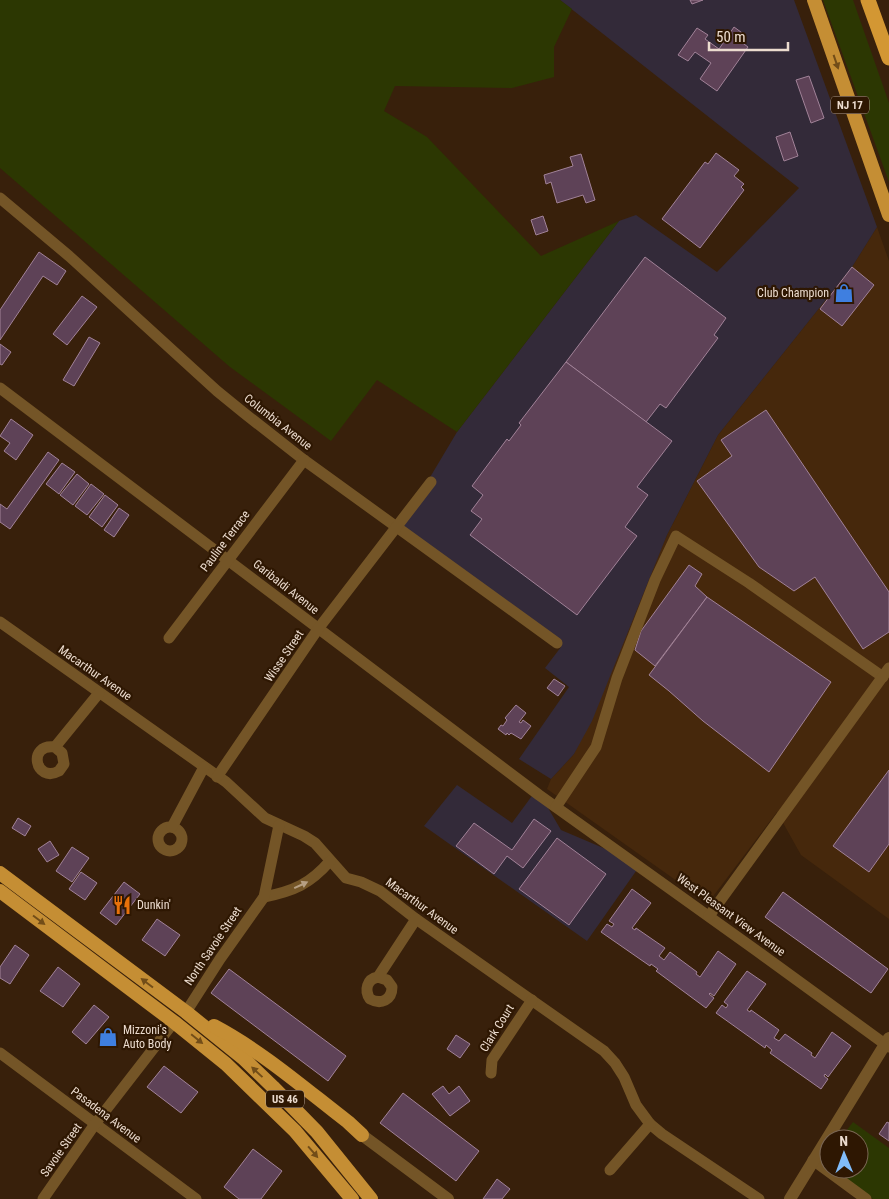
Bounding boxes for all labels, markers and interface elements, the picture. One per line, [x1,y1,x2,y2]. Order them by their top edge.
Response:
scale bar [709,20,788,52]
text: 50 m [716,28,746,46]
one-way arrow [833,55,840,70]
road number: NJ 17 [831,96,869,114]
shop icon: Club Champion [833,282,855,304]
place label: Club Champion [757,286,829,300]
street label: Columbia Avenue [241,391,315,453]
street label: Pauline Terrace [197,507,253,574]
street label: Garibaldi Avenue [250,557,322,617]
street label: Wisse Street [262,627,307,685]
street label: Macarthur Avenue [56,643,135,704]
street label: West Pleasant View Avenue [674,871,788,959]
street label: Macarthur Avenue [383,875,461,937]
one-way arrow [294,881,308,889]
restaurant icon: Dunkin' [111,894,133,916]
place label: Dunkin' [137,898,171,912]
street label: North Savoie Street [182,904,245,988]
one-way arrow [32,915,46,925]
one-way arrow [140,978,154,988]
street label: Clark Court [477,1001,517,1054]
place label: Mizzoni's Auto Body [123,1023,171,1051]
shop icon: Mizzoni's Auto Body [97,1026,119,1048]
one-way arrow [190,1034,203,1045]
one-way arrow [251,1066,263,1078]
street label: Pasadena Avenue [68,1084,144,1146]
road number: US 46 [266,1090,304,1108]
street label: Savoie Street [37,1120,85,1179]
north arrow [819,1129,869,1179]
text: N [839,1133,848,1149]
one-way arrow [308,1145,319,1158]

